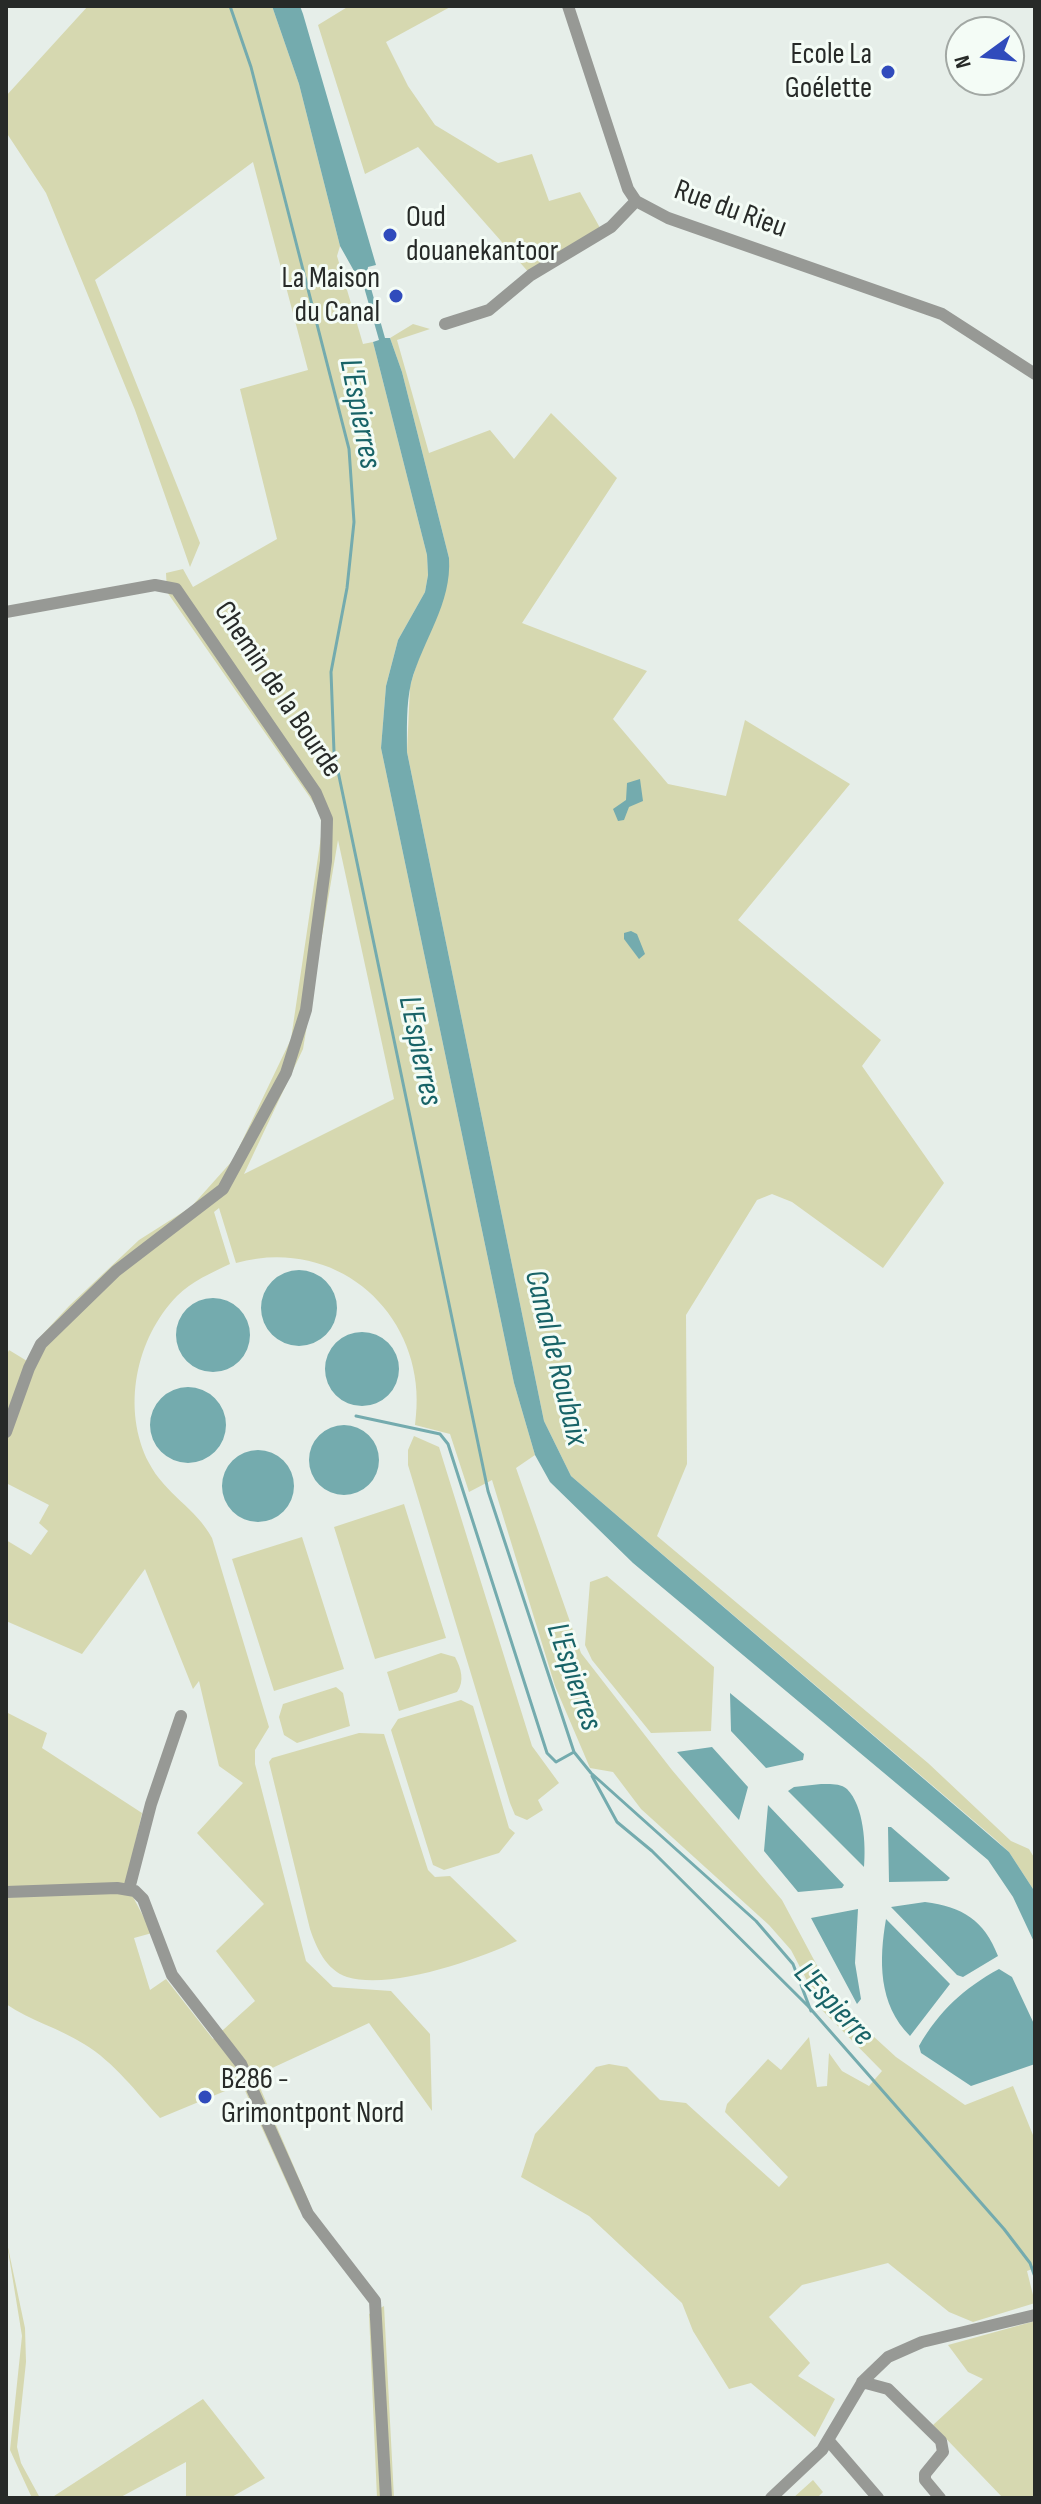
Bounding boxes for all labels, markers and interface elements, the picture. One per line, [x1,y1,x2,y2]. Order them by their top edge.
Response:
north arrow [945,16,1025,96]
place label: Ecole La Goélette [785,37,872,108]
text: N [949,53,978,71]
marker: Ecole La Goélette [879,63,897,81]
street label: Rue du Rieu [669,173,791,247]
place label: Oud douanekantoor [406,200,558,270]
marker: Oud douanekantoor [381,226,399,244]
place label: La Maison du Canal [282,261,380,332]
marker: La Maison du Canal [387,287,405,305]
water label: L'Espierres [330,356,388,472]
street label: Chemin de la Bourde [205,595,349,785]
water label: L'Espierres [389,993,449,1109]
water label: Canal de Roubaix [515,1266,595,1450]
water label: L'Espierres [537,1618,609,1736]
water label: L'Espierre [785,1955,881,2055]
place label: B286 - Grimontpont Nord [221,2062,404,2132]
marker: B286 - Grimontpont Nord [196,2088,214,2106]

